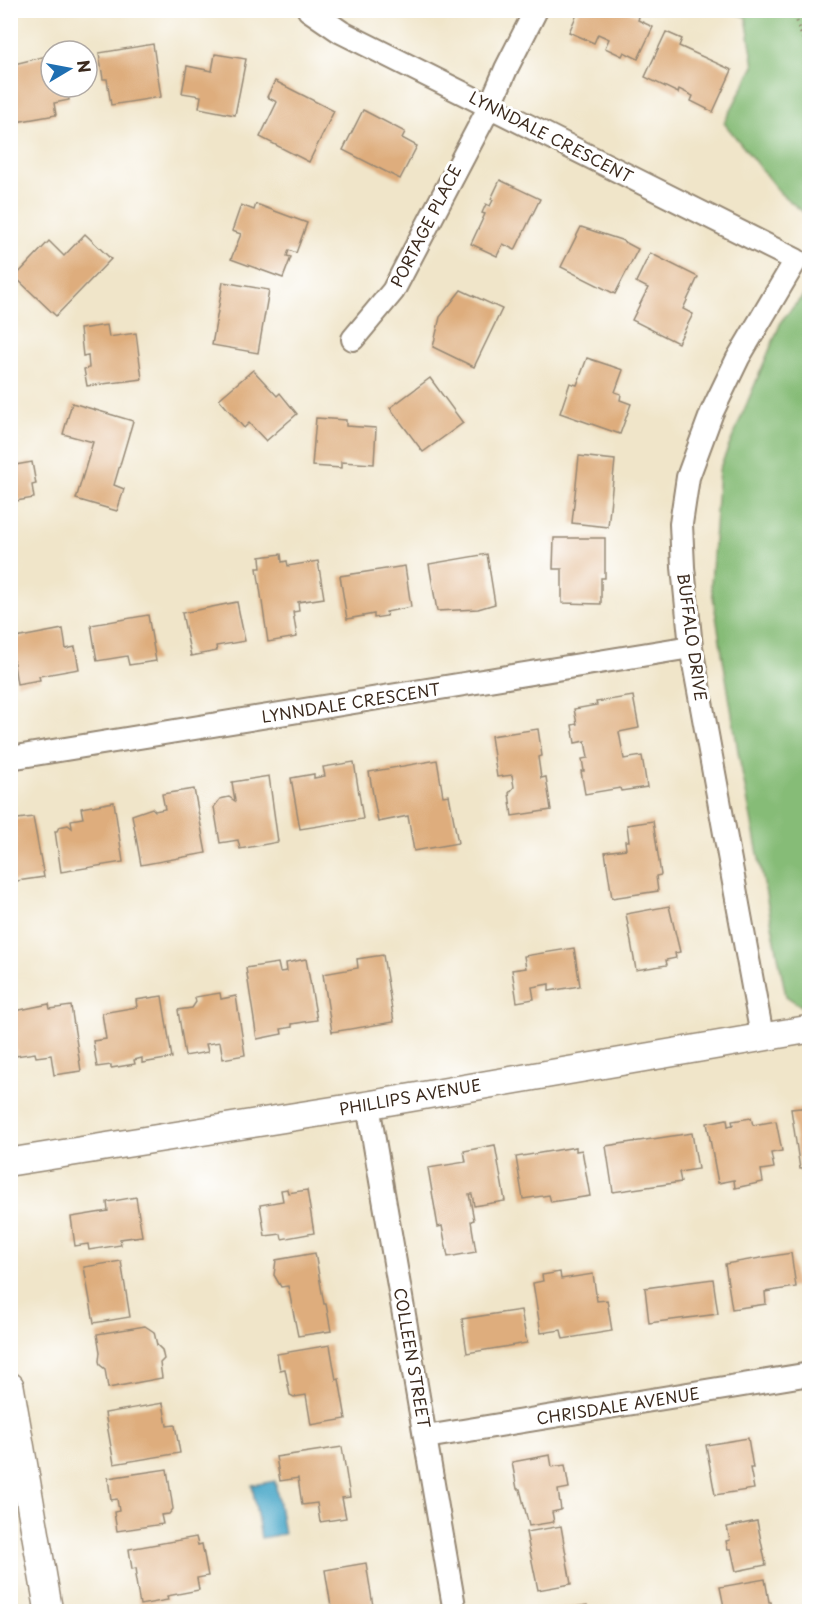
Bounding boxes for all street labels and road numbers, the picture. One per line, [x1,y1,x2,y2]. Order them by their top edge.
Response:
street label: LYNNDALE CRESCENT [466,84,637,188]
street label: PORTAGE PLACE [384,160,466,291]
street label: BUFFALO DRIVE [672,571,714,702]
street label: LYNNDALE CRESCENT [260,676,442,728]
street label: PHILLIPS AVENUE [337,1072,483,1120]
street label: COLLEEN STREET [389,1286,437,1430]
street label: CHRISDALE AVENUE [535,1380,701,1430]

